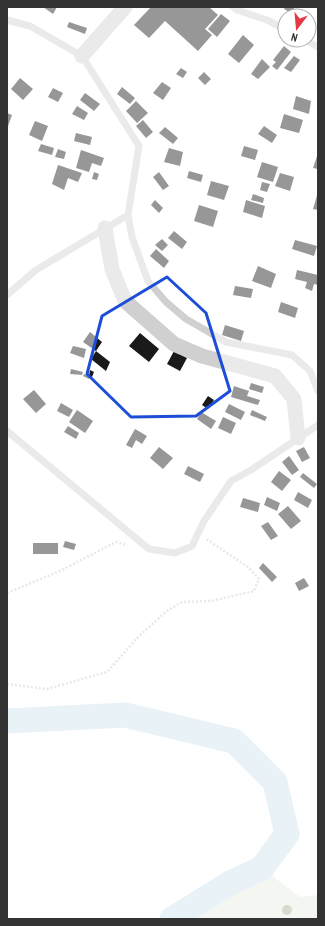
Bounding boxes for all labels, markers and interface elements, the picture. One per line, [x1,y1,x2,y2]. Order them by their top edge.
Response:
north arrow [277,8,317,48]
text: N [289,30,299,45]

